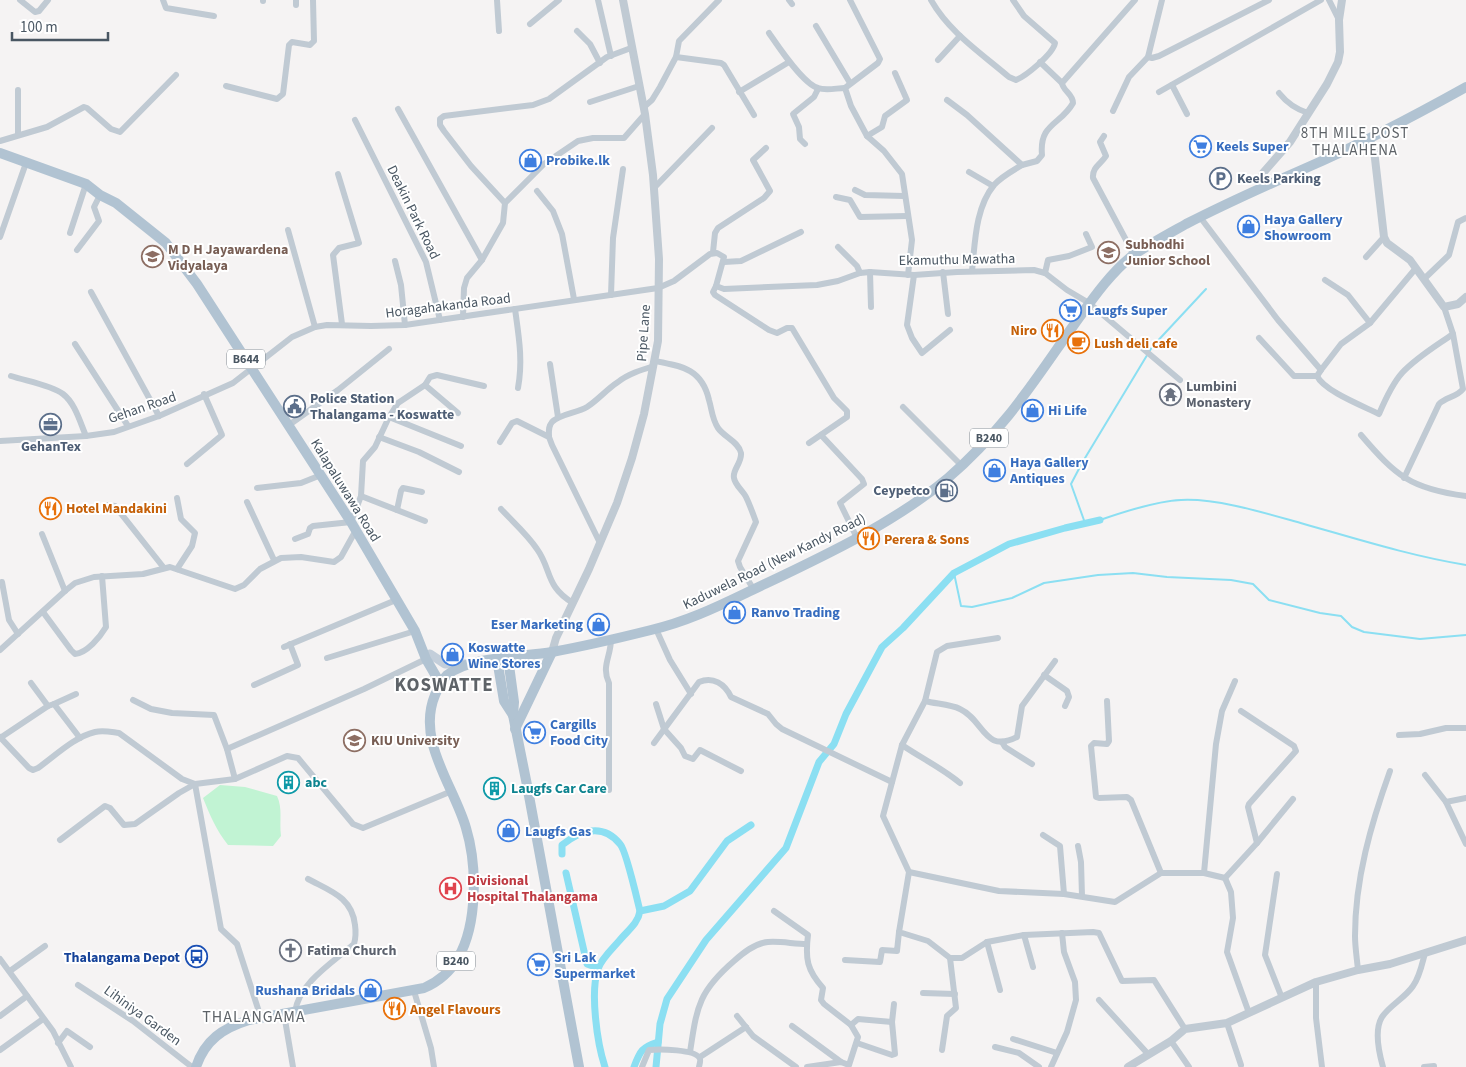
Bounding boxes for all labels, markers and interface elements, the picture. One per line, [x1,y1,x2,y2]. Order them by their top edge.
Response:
scale bar [12,10,109,42]
text: 100 m [20,17,58,38]
district label: 8TH MILE POST THALAHENA [1301,123,1409,161]
supermarket icon: Keels Super [1188,134,1212,158]
place label: Keels Super [1216,137,1289,157]
shop icon: Probike.lk [518,148,542,172]
place label: Probike.lk [546,151,610,171]
street label: Deakin Park Road [382,162,445,263]
parking icon: Keels Parking [1209,166,1233,190]
place label: Keels Parking [1237,169,1321,189]
place label: Haya Gallery Showroom [1264,210,1343,246]
shop icon: Haya Gallery Showroom [1236,215,1260,239]
place label: Subhodhi Junior School [1125,235,1210,271]
place label: M D H Jayawardena Vidyalaya [167,240,288,276]
school or university icon: Subhodhi Junior School [1097,240,1121,264]
school or university icon: M D H Jayawardena Vidyalaya [140,245,164,269]
street label: Ekamuthu Mawatha [899,249,1016,271]
street label: Horagahakanda Road [384,288,512,324]
supermarket icon: Laugfs Super [1059,298,1083,322]
place label: Laugfs Super [1087,301,1168,321]
street label: Pipe Lane [632,304,656,362]
restaurant icon: Niro [1041,318,1065,342]
place label: Niro [1011,321,1037,341]
cafe icon: Lush deli cafe [1066,331,1090,355]
place label: Lush deli cafe [1094,334,1178,354]
road number: B644 [227,349,265,368]
place label: Lumbini Monastery [1186,377,1252,413]
temple icon: Lumbini Monastery [1158,382,1182,406]
street label: Gehan Road [106,387,179,429]
place label: Police Station Thalangama - Koswatte [310,389,454,425]
public building icon: Police Station Thalangama - Koswatte [282,394,306,418]
shop icon: Hi Life [1020,398,1044,422]
place label: Hi Life [1048,401,1087,421]
office icon: GehanTex [39,412,63,436]
road number: B240 [970,428,1008,448]
street label: Kalapaluwawa Road [305,435,385,546]
place label: GehanTex [21,437,81,457]
place label: Haya Gallery Antiques [1009,453,1089,489]
shop icon: Haya Gallery Antiques [982,458,1006,482]
fuel station icon: Ceypetco [934,478,958,502]
place label: Ceypetco [873,481,930,501]
restaurant icon: Hotel Mandakini [38,496,62,520]
place label: Hotel Mandakini [66,499,167,519]
street label: Kaduwela Road (New Kandy Road) [680,509,869,615]
restaurant icon: Perera & Sons [856,527,880,551]
place label: Perera & Sons [884,530,969,550]
shop icon: Ranvo Trading [723,600,747,624]
place label: Ranvo Trading [751,603,840,623]
shop icon: Eser Marketing [587,612,611,636]
place label: Eser Marketing [491,615,584,635]
place label: Koswatte Wine Stores [468,638,540,674]
shop icon: Koswatte Wine Stores [440,643,464,667]
district label: KOSWATTE [394,672,494,699]
place label: Cargills Food City [550,715,609,751]
supermarket icon: Cargills Food City [522,720,546,744]
school or university icon: KIU University [343,728,367,752]
place label: KIU University [371,731,460,751]
building icon: abc [277,770,301,794]
place label: abc [305,773,327,793]
building icon: Laugfs Car Care [483,776,507,800]
place label: Laugfs Car Care [511,779,607,799]
shop icon: Laugfs Gas [497,819,521,843]
place label: Laugfs Gas [525,822,591,842]
place label: Divisional Hospital Thalangama [467,871,598,907]
hospital icon: Divisional Hospital Thalangama [439,876,463,900]
church icon: Fatima Church [279,938,303,962]
place label: Fatima Church [307,941,396,961]
bus stop icon: Thalangama Depot [184,945,208,969]
place label: Thalangama Depot [64,948,181,968]
place label: Sri Lak Supermarket [554,948,636,984]
road number: B240 [437,951,475,970]
supermarket icon: Sri Lak Supermarket [526,953,550,977]
shop icon: Rushana Bridals [359,978,383,1002]
street label: Lihiniya Garden [100,981,185,1051]
place label: Rushana Bridals [255,981,355,1001]
restaurant icon: Angel Flavours [382,997,406,1021]
place label: Angel Flavours [409,1000,501,1020]
district label: THALANGAMA [202,1006,306,1028]

